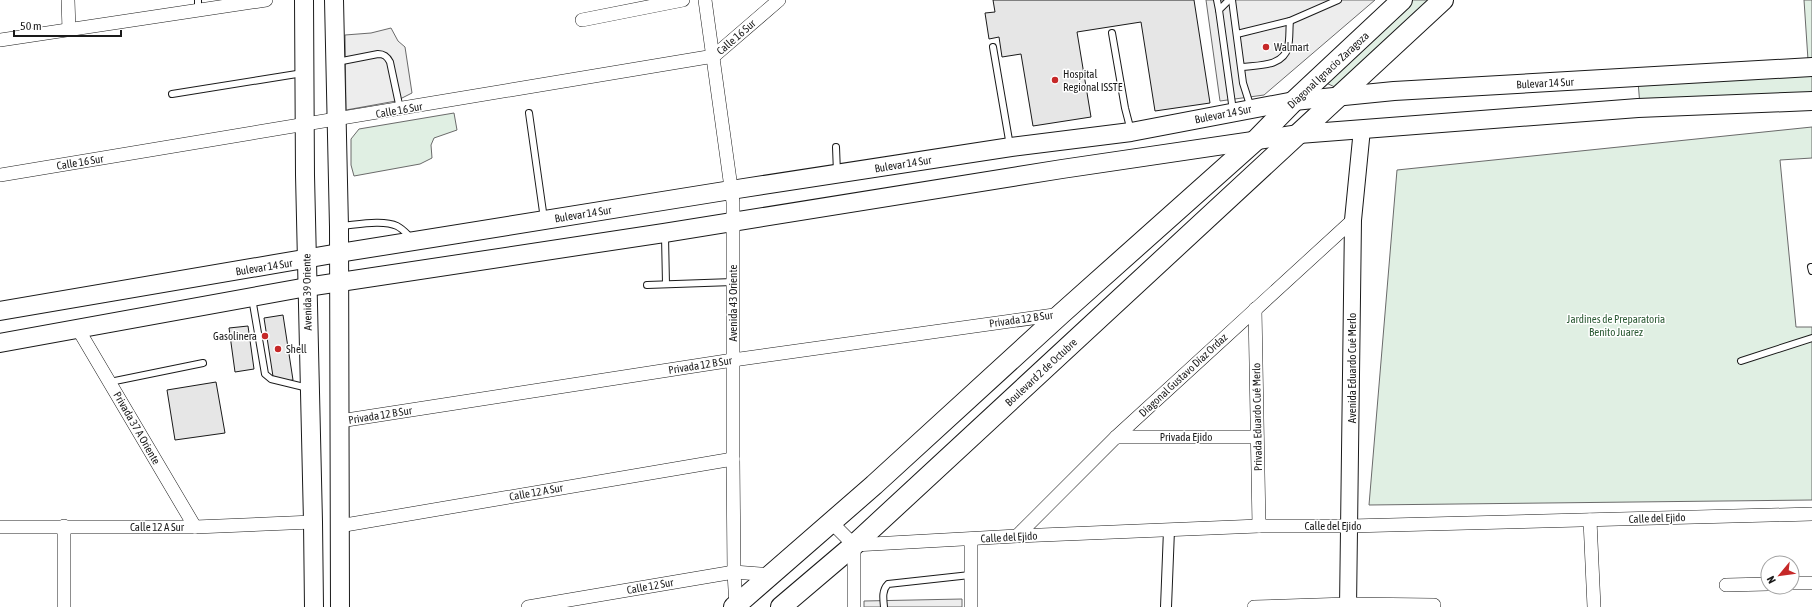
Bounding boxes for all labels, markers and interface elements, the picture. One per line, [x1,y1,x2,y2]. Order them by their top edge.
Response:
scale bar [14,12,121,38]
street label: Calle 16 Sur [714,16,758,57]
text: 50 m [20,19,42,33]
street label: Diagonal Ignacio Zaragoza [1285,29,1371,111]
place label: Walmart [1274,41,1309,53]
marker: Walmart [1261,42,1271,52]
place label: Hospital Regional ISSTE [1063,68,1123,93]
marker: Hospital Regional ISSTE [1050,75,1060,85]
street label: Bulevar 14 Sur [1516,75,1575,90]
street label: Calle 16 Sur [375,100,424,120]
street label: Bulevar 14 Sur [1194,102,1253,125]
street label: Calle 16 Sur [56,152,105,172]
street label: Bulevar 14 Sur [874,153,933,174]
street label: Bulevar 14 Sur [554,203,613,224]
street label: Avenida 39 Oriente [300,253,314,331]
street label: Bulevar 14 Sur [235,256,294,277]
street label: Avenida 43 Oriente [727,265,739,341]
street label: Privada 12 B Sur [988,308,1054,329]
street label: Avenida Eduardo Cué Merlo [1346,313,1358,423]
park label: Jardines de Preparatoria Benito Juarez [1567,313,1665,338]
place label: Gasolinera [213,330,257,342]
marker: Gasolinera [260,331,270,341]
street label: Diagonal Gustavo Díaz Ordaz [1136,331,1230,419]
street label: Boulevard 2 de Octubre [1003,336,1079,408]
place label: Shell [286,343,307,355]
marker: Shell [273,344,283,354]
street label: Privada 12 B Sur [667,354,733,376]
street label: Privada Eduardo Cué Merlo [1250,363,1264,471]
street label: Privada 37 A Oriente [111,390,163,466]
street label: Privada 12 B Sur [347,404,413,426]
street label: Privada Ejido [1160,431,1212,443]
street label: Calle 12 A Sur [508,481,564,503]
street label: Calle del Ejido [1628,511,1686,525]
street label: Calle del Ejido [1304,520,1362,532]
street label: Calle 12 A Sur [130,521,185,533]
street label: Calle del Ejido [980,530,1038,544]
north arrow [1760,555,1800,595]
text: N [1764,574,1778,586]
street label: Calle 12 Sur [626,576,675,596]

